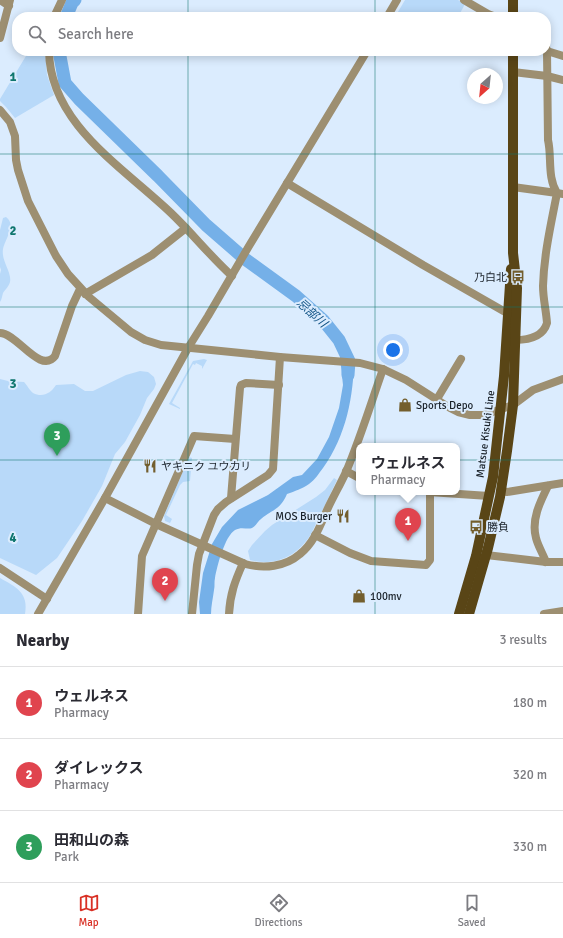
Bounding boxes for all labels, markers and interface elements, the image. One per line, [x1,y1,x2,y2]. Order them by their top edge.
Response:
search box [12,12,551,56]
icon: search [26,23,48,45]
text: Search here [58,25,134,43]
north arrow [467,68,503,104]
text: 1 [9,69,17,85]
text: 2 [9,223,17,239]
bus stop icon: 乃白北 [510,269,526,285]
place label: 乃白北 [474,271,507,284]
water label: 忌部川 [293,296,332,332]
your location [383,340,403,360]
text: 3 [9,376,17,392]
street label: Matsue Kisuki Line [474,390,497,479]
shop icon: Sports Depo [397,397,413,413]
place label: Sports Depo [416,399,473,412]
pin: 3 [44,423,70,456]
popup [356,443,460,495]
text: ウェルネス [370,454,446,472]
restaurant icon: ヤキニク ユウカリ [142,458,158,474]
place label: ヤキニク ユウカリ [161,460,251,473]
text: Pharmacy [370,472,425,488]
restaurant icon: MOS Burger [335,508,351,524]
pin: 1 [395,508,421,541]
place label: MOS Burger [275,510,332,523]
bus stop icon: 勝負 [468,519,484,535]
place label: 勝負 [487,521,509,534]
text: 4 [9,530,17,546]
pin: 2 [152,568,178,601]
shop icon: 100mv [351,588,367,604]
place label: 100mv [370,590,401,603]
text: Nearby [16,630,69,651]
text: 3 results [499,632,547,648]
text: ウェルネス [54,687,129,705]
text: 1 [25,695,33,711]
text: 180 m [513,695,547,711]
text: Pharmacy [54,705,109,721]
text: ダイレックス [54,759,144,777]
text: 2 [25,767,33,783]
text: 320 m [513,767,547,783]
text: Pharmacy [54,777,109,793]
text: 田和山の森 [54,831,129,849]
text: 3 [25,839,33,855]
text: 330 m [513,839,547,855]
text: Park [54,849,79,865]
tab: Map [78,892,100,929]
tab: Directions [255,892,303,929]
tab: Saved [458,892,485,929]

